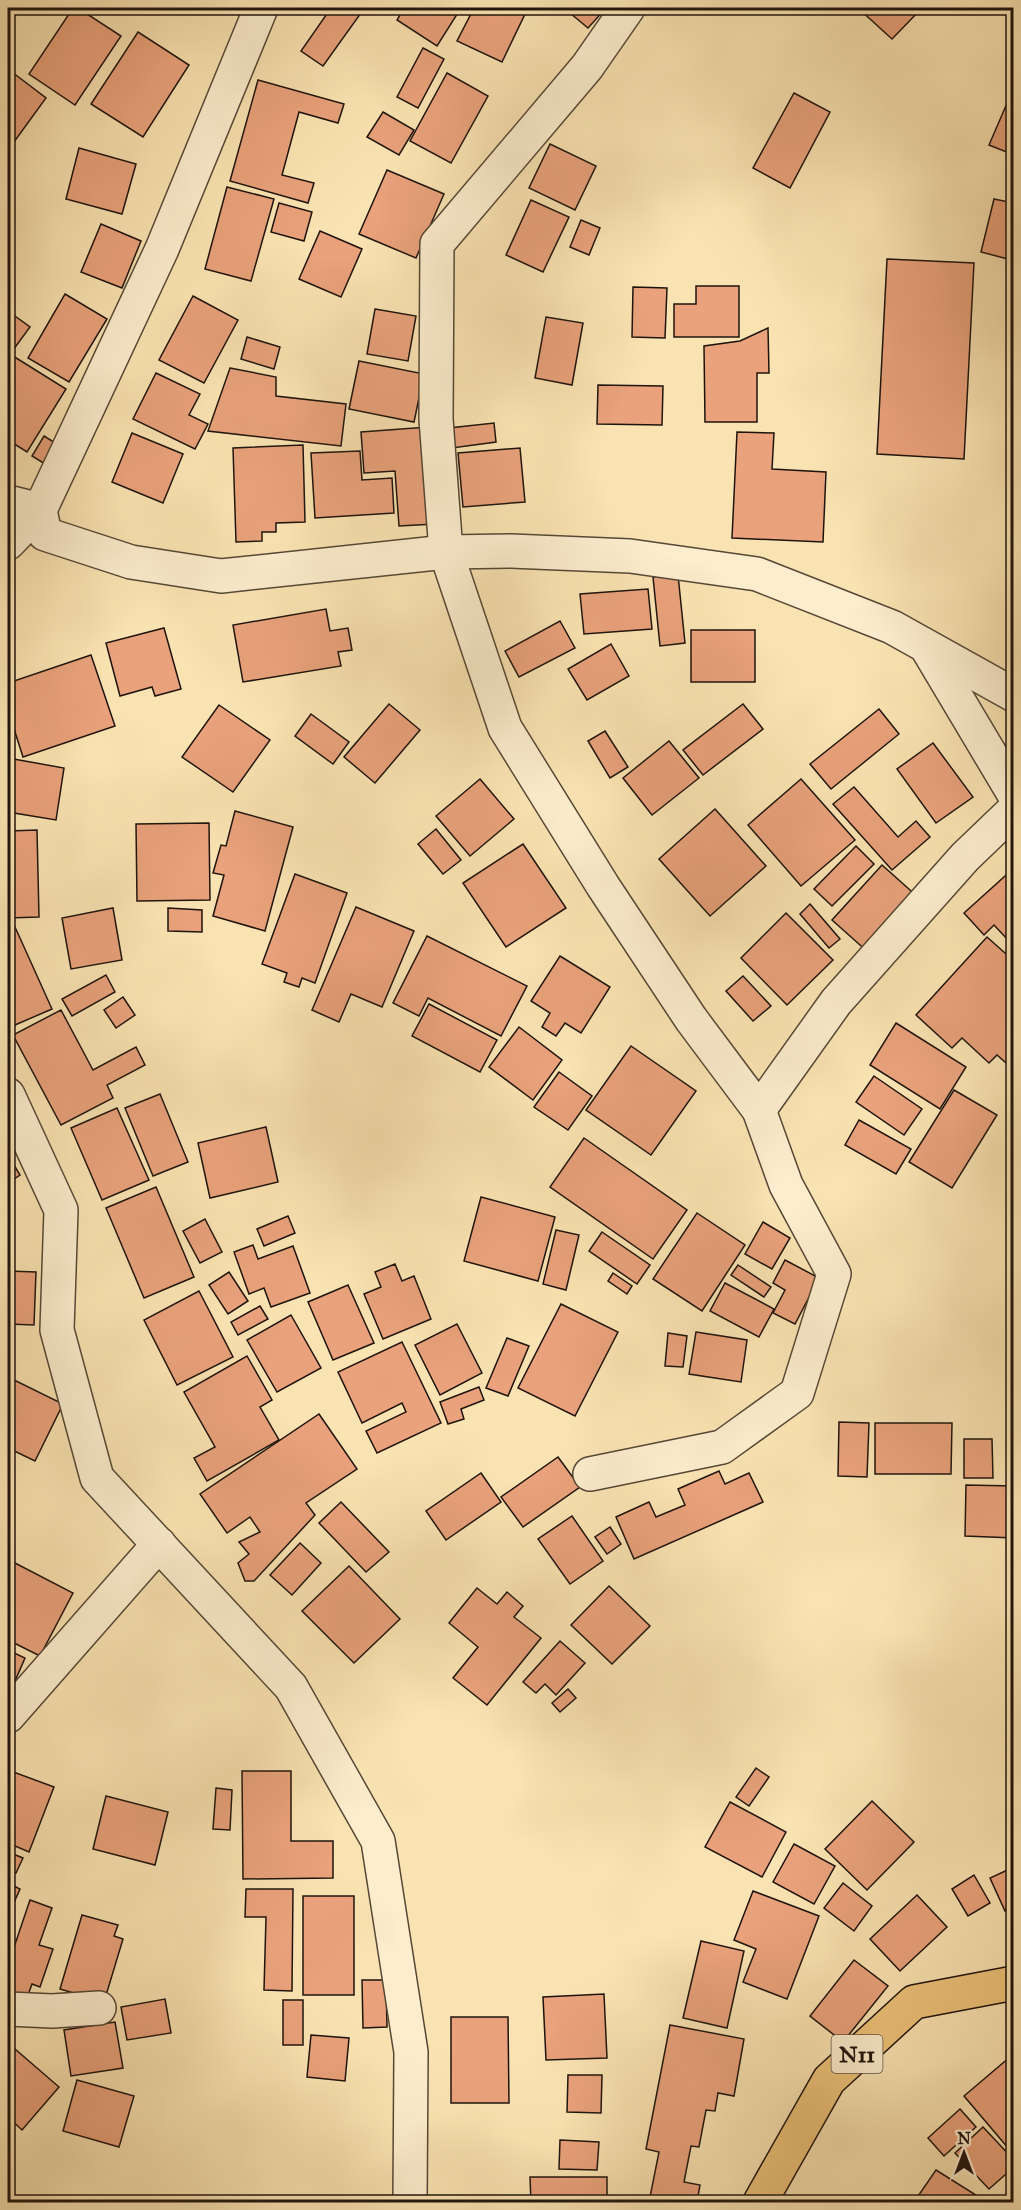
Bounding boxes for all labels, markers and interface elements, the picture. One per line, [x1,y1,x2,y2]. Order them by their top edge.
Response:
road number: N11 [832,2035,882,2073]
north arrow [934,2123,994,2183]
text: N [957,2129,971,2148]

